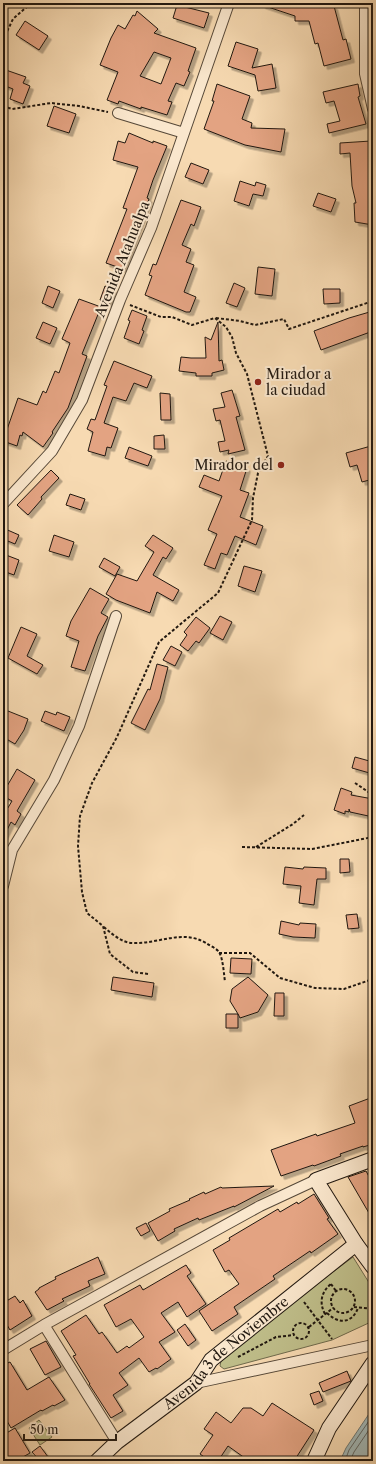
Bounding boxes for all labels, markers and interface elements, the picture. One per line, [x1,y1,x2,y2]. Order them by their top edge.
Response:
street label: Avenida Atahualpa [90,198,154,321]
place label: Mirador a la ciudad [266,365,332,399]
marker: Mirador a la ciudad [253,377,263,387]
place label: Mirador del [194,456,273,474]
marker: Mirador del [276,460,286,470]
street label: Avenida 3 de Noviembre [159,1292,292,1414]
scale bar [24,1416,116,1442]
text: 50 m [30,1422,59,1437]

